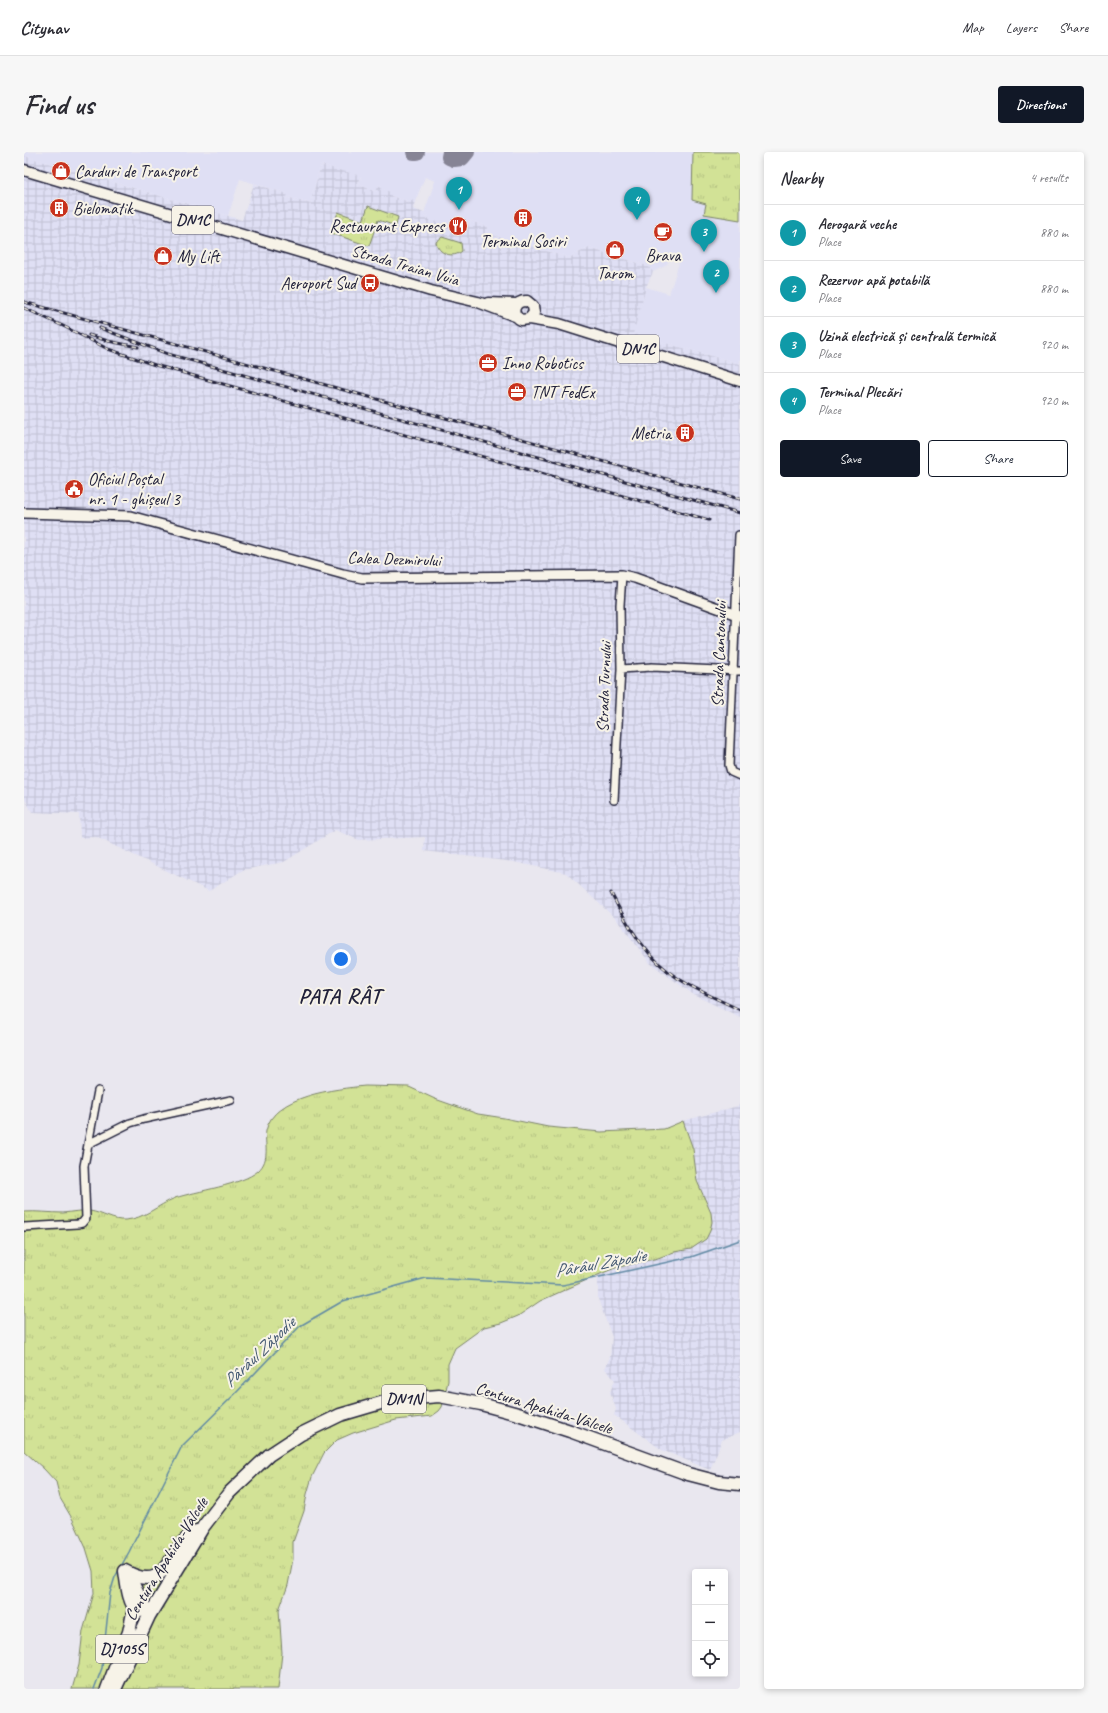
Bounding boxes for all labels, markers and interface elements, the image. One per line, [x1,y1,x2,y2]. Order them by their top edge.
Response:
text: Citynav [20,16,68,40]
text: Map [962,19,984,36]
text: Layers [1006,19,1037,36]
text: Share [1059,19,1088,36]
button: Directions [998,86,1084,123]
text: Find us [24,87,94,122]
shop icon: Carduri de Transport [50,160,72,182]
place label: Carduri de Transport [75,161,199,182]
text: Nearby [780,168,823,189]
text: 4 results [1030,170,1068,186]
pin: 1 [446,177,472,210]
pin: 4 [624,187,650,220]
building icon: Bielomatik [48,197,70,219]
place label: Bielomatik [73,198,134,219]
road number: DN1C [172,206,214,234]
building icon: Terminal Sosiri [512,207,534,229]
restaurant icon: Restaurant Express [447,215,469,237]
text: Aerogară veche [818,215,896,234]
place label: Restaurant Express [330,216,446,237]
pin: 3 [691,219,717,252]
cafe icon: Brava [652,221,674,243]
text: 1 [790,225,796,241]
text: 880 m [1040,225,1068,241]
place label: Terminal Sosiri [480,231,569,252]
text: Place [818,234,841,250]
shop icon: Tarom [604,239,626,261]
street label: Strada Traian Vuia [349,240,462,291]
shop icon: My Lift [152,245,174,267]
place label: Brava [646,245,682,266]
place label: My Lift [177,246,221,267]
pin: 2 [703,260,729,293]
place label: Tarom [597,263,635,284]
text: Rezervor apă potabilă [818,271,929,290]
bus stop icon: Aeroport Sud [359,272,381,294]
place label: Aeroport Sud [281,273,359,294]
text: 2 [790,281,796,297]
text: 880 m [1040,281,1068,297]
text: Place [818,290,841,306]
text: Uzină electrică și centrală termică [818,327,995,346]
road number: DN1C [617,335,659,363]
text: 3 [790,337,796,353]
text: 920 m [1040,337,1068,353]
text: Place [818,346,841,362]
office icon: Inno Robotics [477,352,499,374]
place label: Inno Robotics [502,353,585,374]
office icon: TNT FedEx [506,381,528,403]
place label: TNT FedEx [531,382,596,403]
text: Terminal Plecări [818,383,901,402]
text: 4 [790,393,796,409]
text: 920 m [1040,393,1068,409]
text: Place [818,402,841,418]
building icon: Metria [674,422,696,444]
place label: Metria [631,423,673,444]
button: Save [780,440,920,477]
button: Share [928,440,1068,477]
place label: Oficiul Poștal nr. 1 - ghișeul 3 [88,469,181,510]
public building icon: Oficiul Poștal nr. 1 - ghișeul 3 [63,478,85,500]
street label: Calea Dezmirului [347,547,443,571]
street label: Strada Cantonului [707,599,731,707]
street label: Strada Turnului [592,639,616,733]
your location [331,949,351,969]
district label: PATA RÂT [299,983,385,1009]
water label: Pârâul Zăpodie [553,1244,650,1282]
water label: Pârâul Zăpodie [218,1310,302,1392]
street label: Centura Apahida-Vâlcele [473,1377,616,1439]
road number: DN1N [382,1385,426,1413]
street label: Centura Apahida-Vâlcele [120,1492,213,1624]
map controls [692,1569,728,1677]
button: + [692,1569,728,1605]
button: − [692,1605,728,1641]
road number: DJ105S [96,1635,148,1663]
button: locate [692,1641,728,1677]

